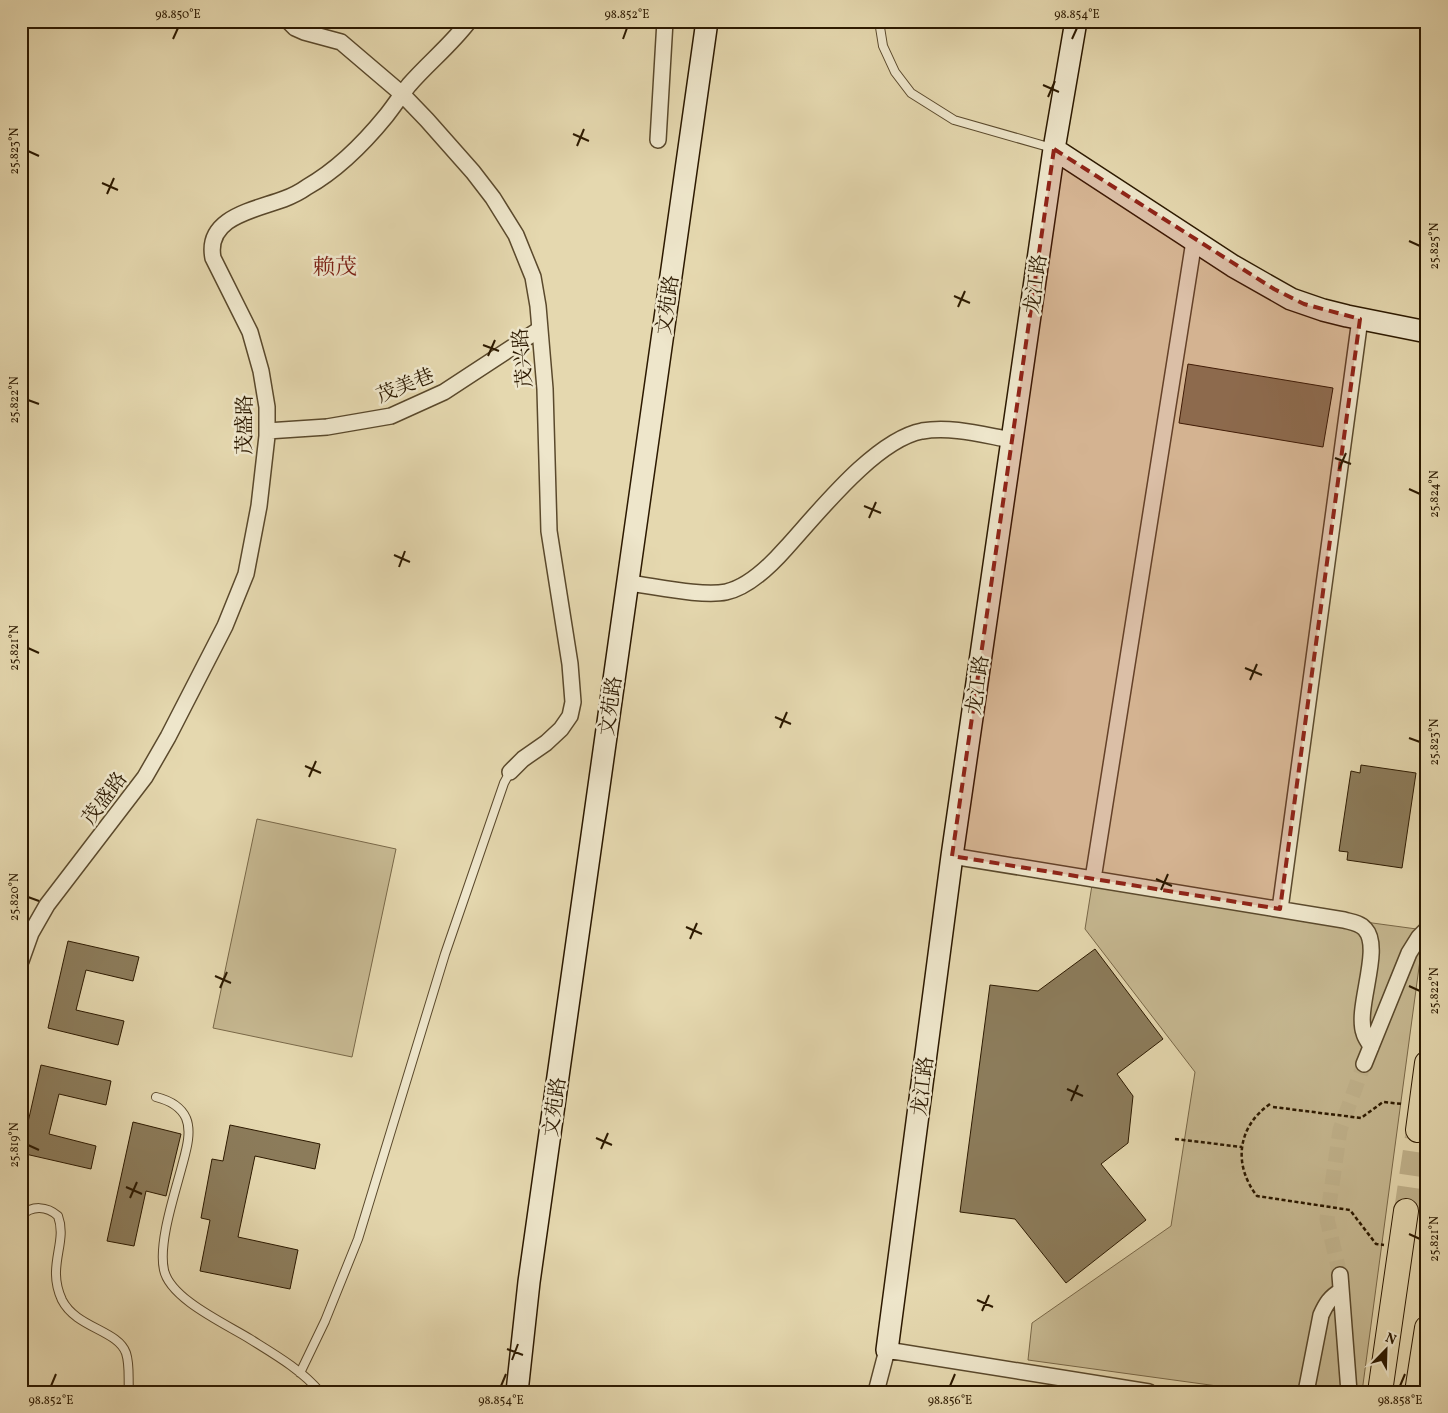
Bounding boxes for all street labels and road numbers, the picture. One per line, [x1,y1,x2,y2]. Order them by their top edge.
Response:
street label: 龙江路 [1019,253,1055,316]
street label: 文苑路 [651,274,687,337]
street label: 茂兴路 [507,327,541,389]
street label: 茂美巷 [373,363,439,411]
street label: 茂盛路 [232,395,260,455]
street label: 龙江路 [961,654,997,717]
street label: 文苑路 [594,675,630,738]
street label: 茂盛路 [76,767,135,832]
street label: 龙江路 [906,1055,942,1118]
street label: 文苑路 [538,1076,574,1139]

